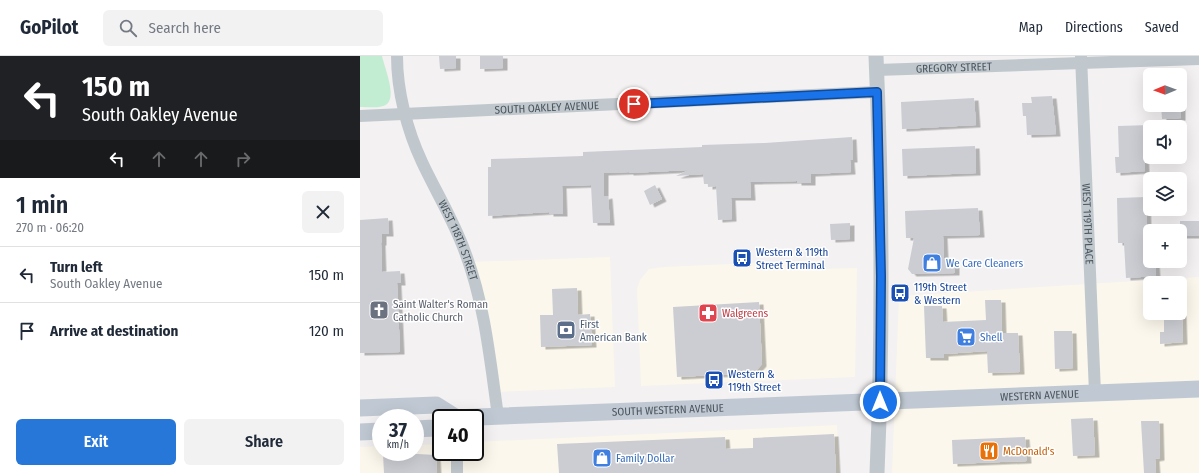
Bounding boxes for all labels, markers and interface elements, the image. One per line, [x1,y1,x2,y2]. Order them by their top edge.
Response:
search box [103,10,383,46]
text: GoPilot [20,16,79,39]
icon: search [117,17,139,39]
text: Search here [149,19,221,37]
text: Map [1019,19,1043,36]
text: Directions [1065,19,1123,36]
text: Saved [1145,19,1179,36]
street label: GREGORY STREET [916,60,993,76]
north arrow [1143,68,1187,112]
map controls [1143,68,1187,320]
text: 150 m [82,70,150,103]
icon: left [16,72,68,124]
pin [617,87,651,121]
icon: arrive [623,93,645,115]
street label: SOUTH OAKLEY AVENUE [494,99,599,117]
text: South Oakley Avenue [82,104,238,126]
button: sound [1143,120,1187,164]
icon: left [106,148,128,170]
icon: ahead [148,148,170,170]
icon: ahead [190,148,212,170]
icon: right [232,148,254,170]
button: layers [1143,172,1187,216]
street label: WEST 119TH PLACE [1079,183,1096,265]
text: 1 min [16,191,68,219]
button: close [302,191,344,233]
street label: WEST 118TH STREET [435,198,480,283]
text: 270 m · 06:20 [16,220,84,235]
button: + [1143,224,1187,268]
place label: Western & 119th Street Terminal [756,246,828,272]
bus stop icon: Western & 119th Street Terminal [731,247,753,269]
shop icon: We Care Cleaners [921,252,943,274]
place label: We Care Cleaners [946,257,1024,270]
text: Turn left [50,258,103,276]
icon: left [16,264,38,286]
text: 150 m [308,266,344,284]
text: South Oakley Avenue [50,276,162,291]
button: − [1143,276,1187,320]
place label: 119th Street & Western [914,281,967,307]
bus stop icon: 119th Street & Western [889,282,911,304]
place label: Saint Walter's Roman Catholic Church [393,298,488,324]
church icon: Saint Walter's Roman Catholic Church [368,299,390,321]
pharmacy icon: Walgreens [697,302,719,324]
place label: Walgreens [722,307,768,320]
place label: First American Bank [580,318,648,344]
bank icon: First American Bank [555,319,577,341]
icon: arrive [16,320,38,342]
text: Arrive at destination [50,322,178,340]
text: 120 m [309,322,344,340]
supermarket icon: Shell [955,326,977,348]
place label: Shell [980,331,1003,344]
place label: Western & 119th Street [728,368,781,394]
bus stop icon: Western & 119th Street [703,369,725,391]
position arrow [859,381,901,423]
street label: WESTERN AVENUE [1000,388,1079,404]
street label: SOUTH WESTERN AVENUE [612,401,724,419]
speed limit sign: 40 [432,409,484,461]
text: 37 [389,418,407,442]
button: Exit [16,419,176,465]
button: Share [184,419,344,465]
text: km/h [387,439,409,451]
restaurant icon: McDonald's [978,440,1000,462]
place label: McDonald's [1003,445,1055,458]
shop icon: Family Dollar [591,447,613,469]
place label: Family Dollar [616,452,674,465]

